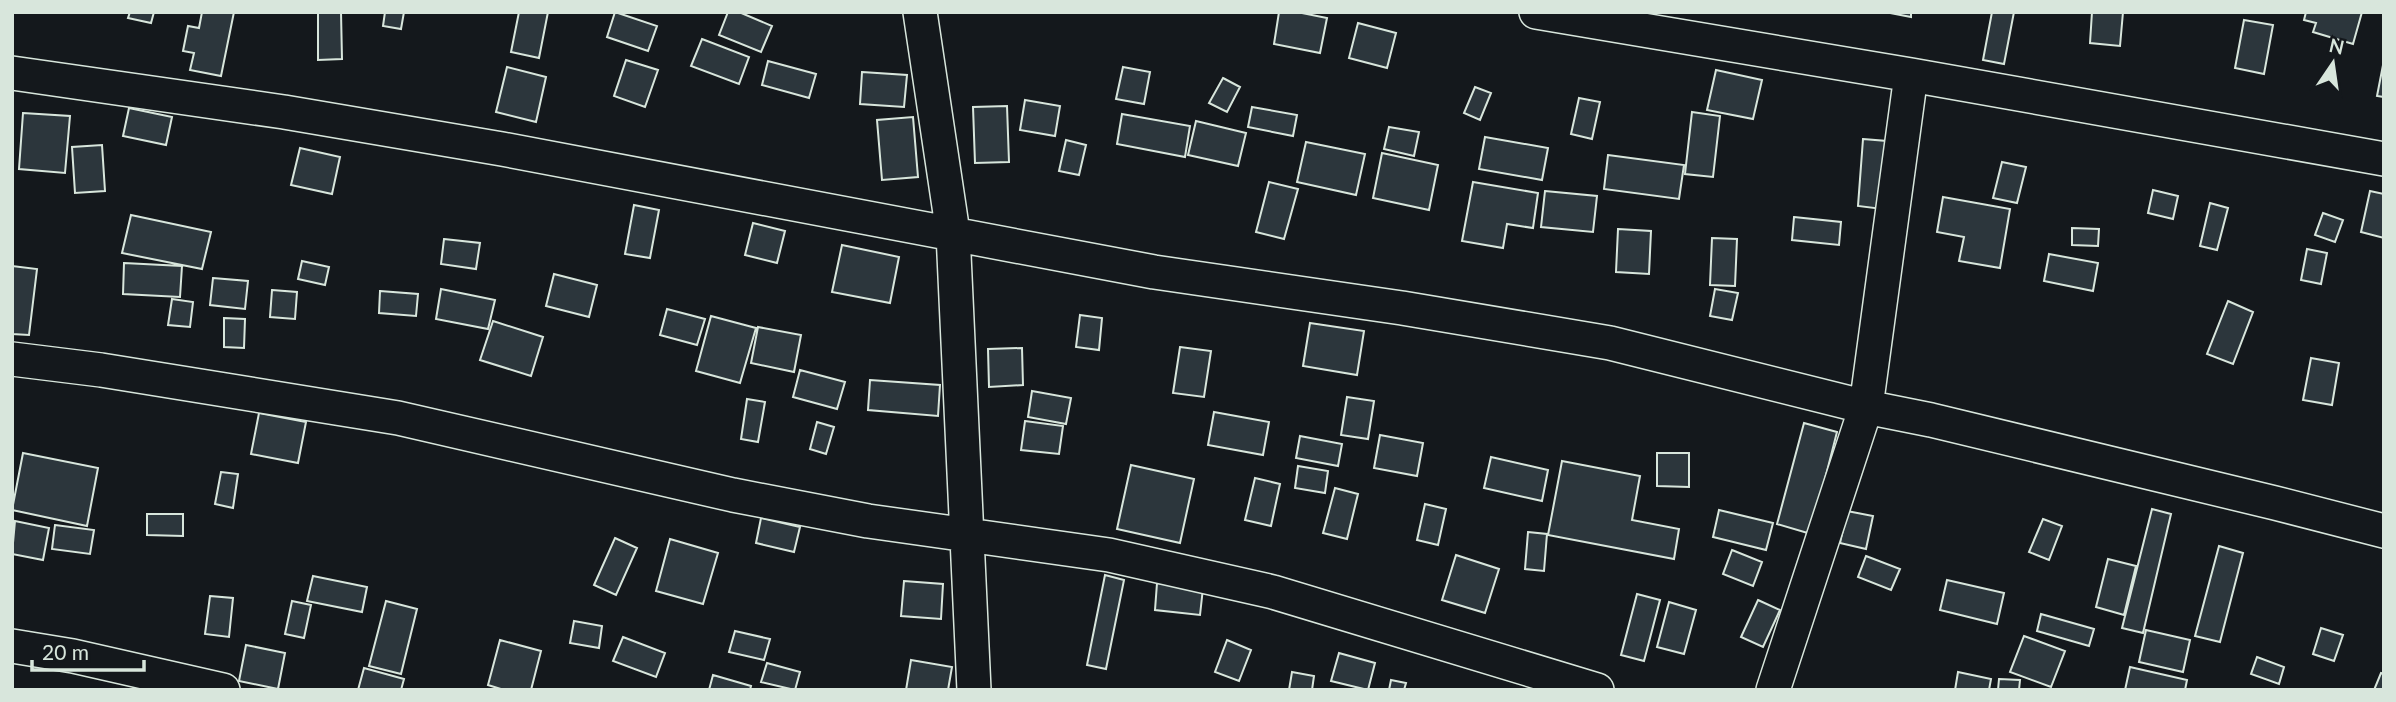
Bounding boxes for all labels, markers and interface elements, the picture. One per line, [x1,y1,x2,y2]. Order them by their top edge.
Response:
north arrow [2298,28,2368,98]
text: N [2327,33,2347,59]
scale bar [32,628,144,672]
text: 20 m [42,639,89,664]

